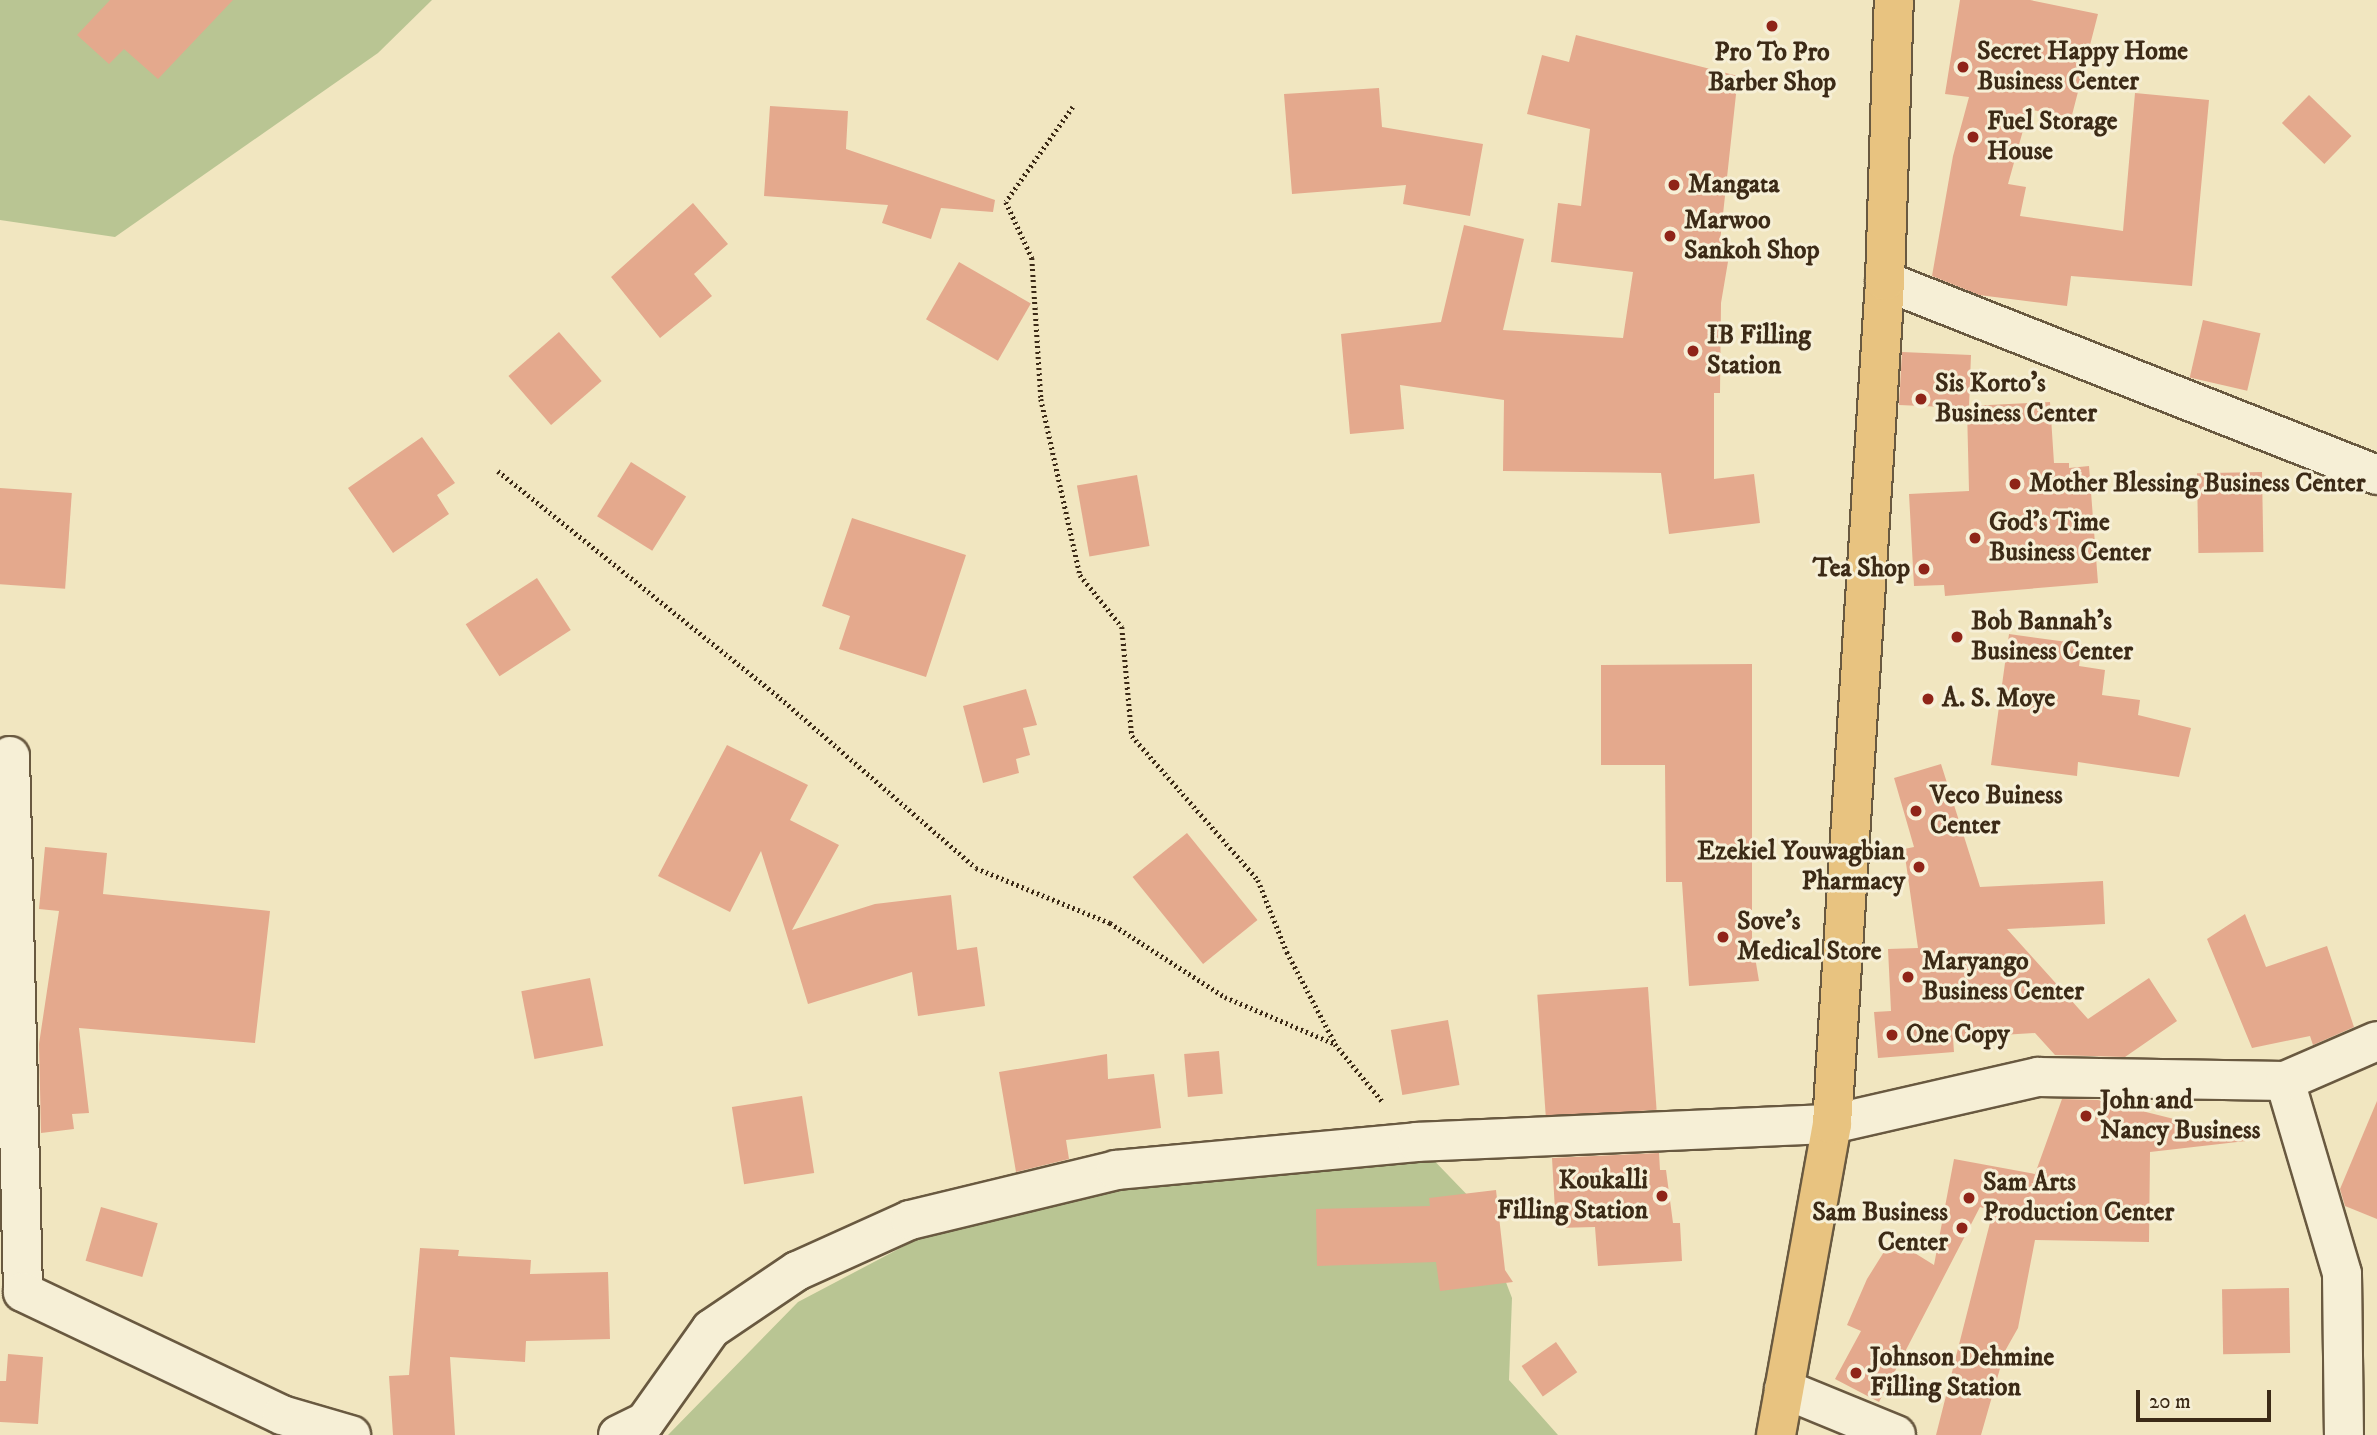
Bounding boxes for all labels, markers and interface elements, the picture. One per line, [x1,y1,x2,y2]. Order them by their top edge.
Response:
marker: Pro To Pro Barber Shop [1764,18,1780,34]
place label: Secret Happy Home Business Center [1977,36,2188,98]
place label: Pro To Pro Barber Shop [1708,37,1836,98]
marker: Secret Happy Home Business Center [1955,59,1971,75]
place label: Fuel Storage House [1987,106,2118,168]
marker: Fuel Storage House [1965,129,1981,145]
place label: Mangata [1688,169,1779,201]
marker: Mangata [1666,177,1682,193]
place label: Marwoo Sankoh Shop [1684,205,1820,266]
marker: Marwoo Sankoh Shop [1662,228,1678,244]
place label: IB Filling Station [1707,320,1811,382]
marker: IB Filling Station [1685,343,1701,359]
place label: Sis Korto's Business Center [1935,368,2097,430]
marker: Sis Korto's Business Center [1913,391,1929,407]
place label: Mother Blessing Business Center [2029,468,2365,500]
marker: Mother Blessing Business Center [2007,476,2023,492]
place label: God's Time Business Center [1989,507,2151,568]
marker: God's Time Business Center [1967,530,1983,546]
place label: Tea Shop [1813,553,1910,585]
marker: Tea Shop [1916,561,1932,577]
place label: Bob Bannah's Business Center [1971,606,2133,668]
marker: Bob Bannah's Business Center [1949,629,1965,645]
place label: A. S. Moye [1942,683,2055,715]
marker: A. S. Moye [1920,691,1936,707]
place label: Veco Buiness Center [1930,780,2063,842]
marker: Veco Buiness Center [1908,803,1924,819]
place label: Ezekiel Youwagbian Pharmacy [1697,836,1905,898]
marker: Ezekiel Youwagbian Pharmacy [1911,859,1927,875]
place label: Sove's Medical Store [1737,906,1881,968]
marker: Sove's Medical Store [1715,929,1731,945]
place label: Maryango Business Center [1922,946,2084,1007]
marker: Maryango Business Center [1900,969,1916,985]
place label: One Copy [1906,1019,2010,1051]
marker: One Copy [1884,1027,1900,1043]
place label: John and Nancy Business [2100,1085,2260,1146]
marker: John and Nancy Business [2078,1108,2094,1124]
place label: Koukalli Filling Station [1497,1165,1648,1226]
place label: Sam Arts Production Center [1983,1167,2174,1228]
marker: Koukalli Filling Station [1654,1188,1670,1204]
marker: Sam Arts Production Center [1961,1190,1977,1206]
place label: Sam Business Center [1812,1197,1948,1258]
marker: Sam Business Center [1954,1220,1970,1236]
place label: Johnson Dehmine Filling Station [1870,1342,2054,1404]
marker: Johnson Dehmine Filling Station [1848,1365,1864,1381]
scale bar [2139,1376,2274,1420]
text: 20 m [2149,1389,2191,1415]

